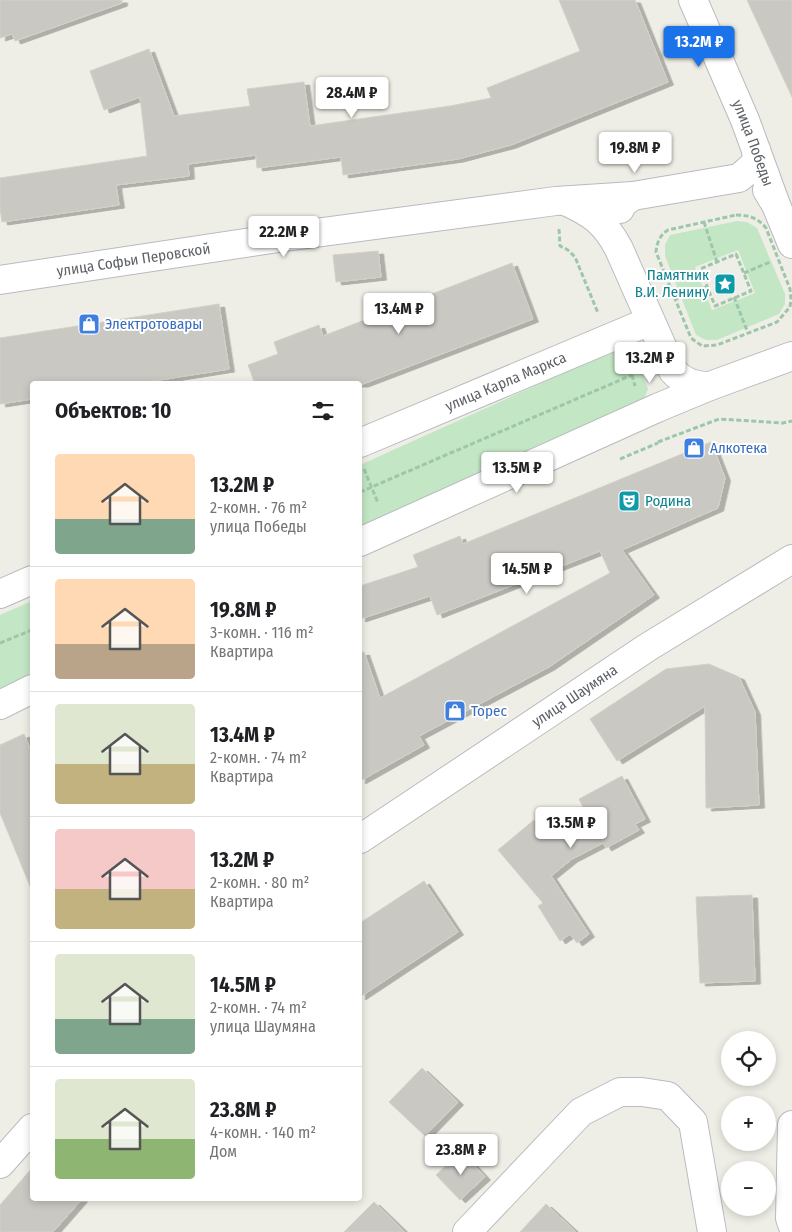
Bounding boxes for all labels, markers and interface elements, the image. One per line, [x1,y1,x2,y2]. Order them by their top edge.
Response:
pin: 13.2M ₽ [653,26,745,68]
text: 13.2M ₽ [675,32,723,51]
pin: 28.4M ₽ [306,76,398,119]
text: 28.4M ₽ [327,83,377,102]
street label: улица Победы [728,97,777,188]
pin: 19.8M ₽ [589,132,681,174]
text: 19.8M ₽ [610,138,660,157]
pin: 22.2M ₽ [238,216,330,258]
text: 22.2M ₽ [259,222,309,241]
street label: улица Софьи Перовской [55,239,211,280]
place label: Памятник В.И. Ленину [635,266,709,301]
place icon: Памятник В.И. Ленину [713,272,737,296]
pin: 13.4M ₽ [353,292,445,335]
text: 13.4M ₽ [374,299,424,318]
shop icon: Электротовары [77,312,101,336]
place label: Электротовары [105,315,202,333]
pin: 13.2M ₽ [604,342,696,384]
street label: улица Карла Маркса [442,348,569,415]
text: 13.2M ₽ [626,348,674,367]
icon: filters [309,397,337,425]
text: Объектов: 10 [55,398,172,424]
shop icon: Алкотека [682,436,706,460]
place label: Алкотека [710,439,767,457]
pin: 13.5M ₽ [471,452,563,494]
text: 13.5M ₽ [492,458,542,477]
text: 13.2M ₽ [210,472,274,498]
icon: home [95,474,155,534]
theatre icon: Родина [617,489,641,513]
place label: Родина [645,492,691,510]
text: 2-комн. · 76 m² [210,498,307,517]
text: улица Победы [210,517,307,536]
pin: 14.5M ₽ [481,552,573,595]
text: 14.5M ₽ [502,559,552,578]
text: 19.8M ₽ [210,597,277,623]
icon: home [95,599,155,659]
text: 3-комн. · 116 m² [210,623,313,642]
text: Квартира [210,642,274,661]
street label: улица Шаумяна [528,661,621,731]
shop icon: Торес [443,699,467,723]
place label: Торес [471,702,507,720]
text: 13.4M ₽ [210,722,275,748]
icon: home [95,724,155,784]
text: 2-комн. · 74 m² [210,748,307,767]
text: Квартира [210,767,274,786]
pin: 13.5M ₽ [525,806,617,849]
text: 13.5M ₽ [546,813,596,832]
text: 13.2M ₽ [210,847,274,873]
icon: home [95,849,155,909]
text: 2-комн. · 80 m² [210,873,309,892]
text: Квартира [210,892,274,911]
text: 14.5M ₽ [210,972,276,998]
icon: home [95,974,155,1034]
text: 2-комн. · 74 m² [210,998,307,1017]
text: улица Шаумяна [210,1017,316,1036]
map controls [721,1031,776,1216]
button: locate [721,1031,776,1086]
button: + [721,1096,776,1151]
text: 23.8M ₽ [210,1097,276,1123]
icon: home [95,1099,155,1159]
text: 4-комн. · 140 m² [210,1123,316,1142]
pin: 23.8M ₽ [415,1134,507,1176]
text: 23.8M ₽ [436,1140,486,1159]
text: Дом [210,1142,237,1161]
button: − [721,1161,776,1216]

